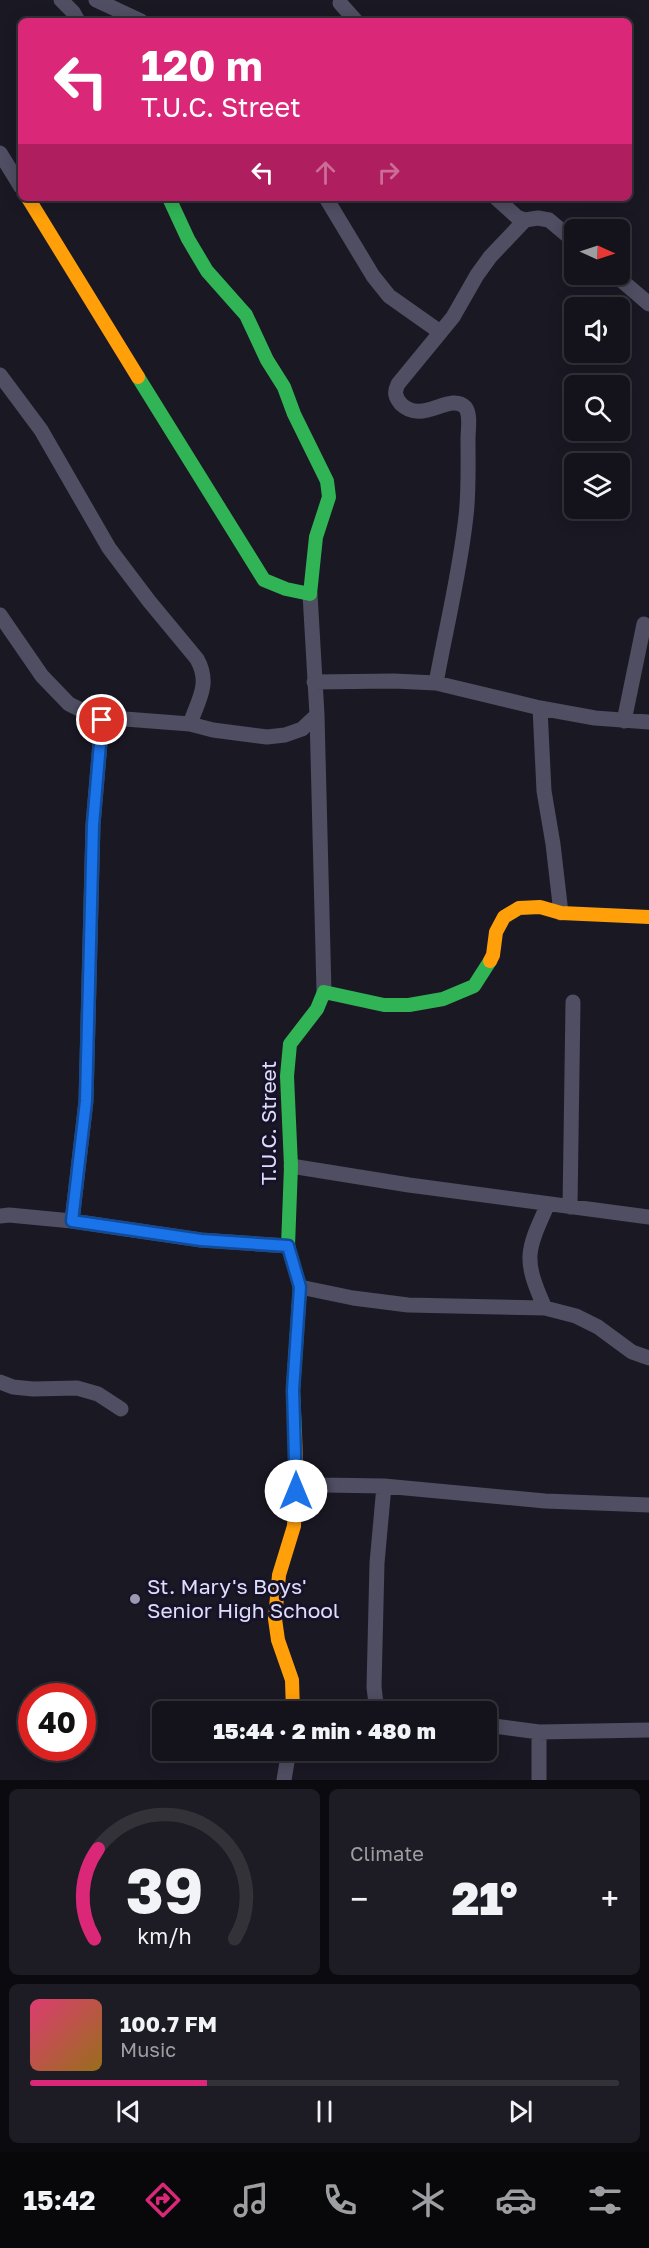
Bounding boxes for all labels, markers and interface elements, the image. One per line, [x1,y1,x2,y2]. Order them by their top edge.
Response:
text: 120 m [141,40,263,90]
icon: left [42,42,120,120]
text: T.U.C. Street [141,91,301,123]
icon: left [246,156,279,189]
icon: ahead [309,156,342,189]
icon: right [372,156,405,189]
north arrow [564,219,630,285]
map controls [564,219,630,519]
button: sound [564,297,630,363]
button: search [564,375,630,441]
button: layers [564,453,630,519]
pin [76,694,127,745]
icon: arrive [85,703,118,736]
street label: T.U.C. Street [255,1061,281,1185]
position arrow [264,1459,328,1523]
place label: St. Mary's Boys' Senior High School [147,1573,340,1623]
marker: St. Mary's Boys' Senior High School [128,1592,142,1606]
speed limit sign: 40 [18,1683,96,1761]
text: 15:44 · 2 min · 480 m [213,1717,436,1744]
text: Climate [350,1841,424,1865]
text: 39 [126,1852,203,1927]
text: 21° [451,1871,518,1925]
text: − [350,1879,368,1918]
text: + [601,1879,619,1918]
text: km/h [137,1923,192,1949]
text: 100.7 FM [120,2010,217,2037]
text: Music [120,2037,176,2061]
icon: previous [112,2095,145,2128]
icon: pause [308,2095,341,2128]
icon: next [504,2095,537,2128]
icon: directions [142,2179,184,2221]
icon: music [230,2179,272,2221]
icon: phone [319,2179,361,2221]
icon: climate [407,2179,449,2221]
icon: car [495,2179,537,2221]
icon: filters [584,2179,626,2221]
text: 15:42 [23,2184,96,2216]

